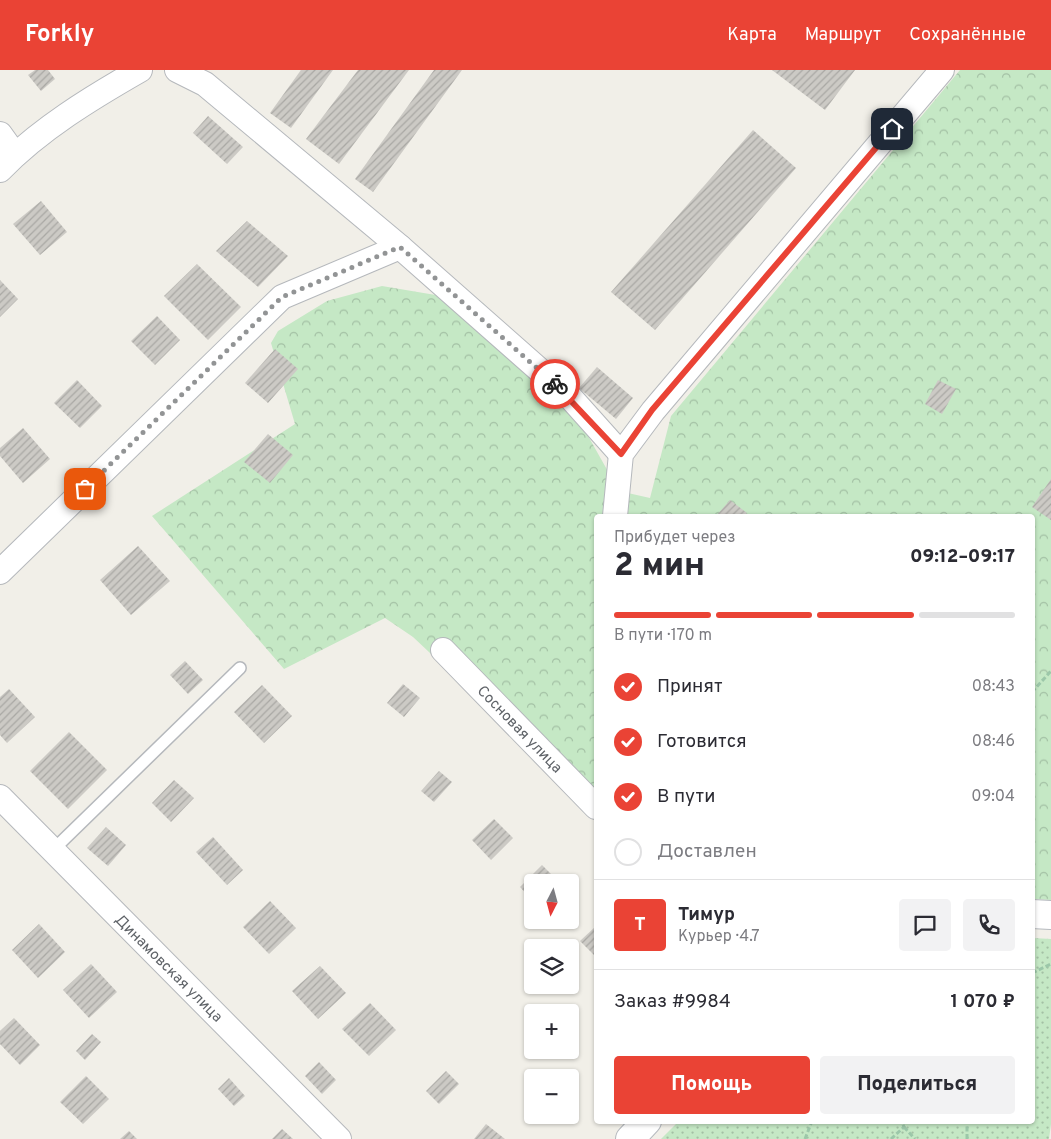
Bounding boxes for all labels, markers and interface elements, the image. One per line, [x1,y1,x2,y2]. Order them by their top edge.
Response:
text: Forkly [25,20,94,50]
text: Карта [727,24,777,47]
text: Маршрут [805,24,881,47]
text: Сохранённые [909,24,1026,47]
pin [871,108,913,150]
icon: home [878,115,906,143]
courier [530,359,580,409]
icon: bike [541,370,569,398]
pin [64,468,106,510]
icon: bag [71,475,99,503]
text: Прибудет через [614,528,736,548]
text: 09:12–09:17 [910,545,1015,569]
text: 2 мин [614,547,705,587]
text: В пути · 170 m [614,626,712,646]
icon: check [614,673,642,701]
text: Принят [657,675,723,699]
text: 08:43 [972,677,1015,697]
street label: Сосновая улица [472,682,566,778]
icon: check [614,728,642,756]
text: Готовится [657,730,747,754]
text: 08:46 [972,732,1015,752]
icon: check [614,783,642,811]
text: В пути [657,785,715,809]
text: 09:04 [971,787,1015,807]
text: Доставлен [657,840,757,864]
north arrow [524,874,579,929]
map controls [524,874,579,1124]
button: chat [899,899,951,951]
button: phone [963,899,1015,951]
text: Тимур [678,903,735,927]
street label: Динамовская улица [110,911,226,1027]
text: Т [634,913,646,937]
text: Курьер · 4.7 [678,927,760,947]
button: layers [524,939,579,994]
text: Заказ #9984 [614,990,731,1014]
text: 1 070 ₽ [951,990,1015,1014]
button: + [524,1004,579,1059]
button: Помощь [614,1056,810,1114]
button: Поделиться [820,1056,1015,1114]
button: − [524,1069,579,1124]

